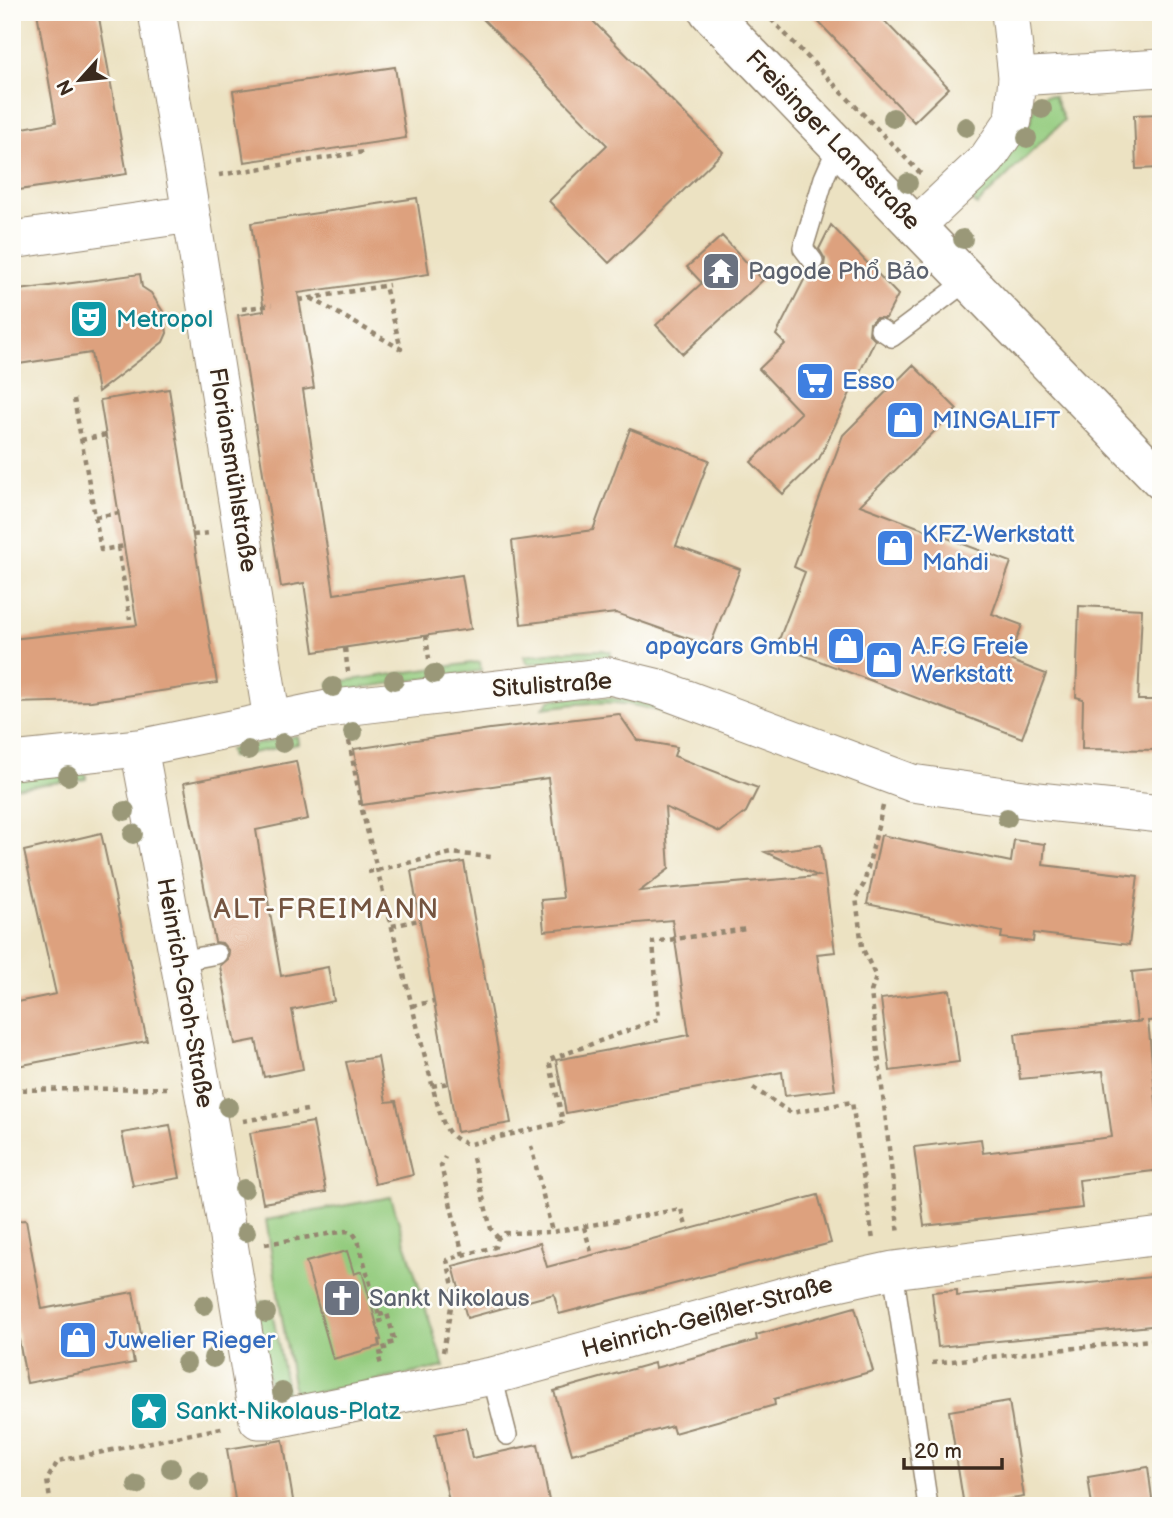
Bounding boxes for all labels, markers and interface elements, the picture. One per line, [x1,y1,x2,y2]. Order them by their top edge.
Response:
street label: Freisinger Landstraße [739,44,927,236]
north arrow [46,46,116,116]
text: N [53,75,80,99]
temple icon: Pagode Phổ Bảo [700,250,742,292]
place label: Pagode Phổ Bảo [748,257,929,286]
theatre icon: Metropol [68,298,110,340]
place label: Metropol [116,305,213,334]
supermarket icon: Esso [794,360,836,402]
street label: Floriansmühlstraße [202,366,264,574]
place label: Esso [842,367,895,396]
shop icon: MINGALIFT [884,399,926,441]
place label: MINGALIFT [932,406,1061,435]
place label: KFZ-Werkstatt Mahdi [922,520,1075,577]
shop icon: KFZ-Werkstatt Mahdi [874,527,916,569]
shop icon: apaycars GmbH [825,625,867,667]
place label: apaycars GmbH [645,632,819,661]
place label: A.F.G Freie Werkstatt [911,632,1028,689]
shop icon: A.F.G Freie Werkstatt [863,639,905,681]
street label: Situlistraße [491,666,613,704]
street label: Heinrich-Groh-Straße [150,876,220,1110]
district label: ALT-FREIMANN [214,893,440,926]
street label: Heinrich-Geißler-Straße [578,1270,836,1364]
church icon: Sankt Nikolaus [321,1277,363,1319]
place label: Sankt Nikolaus [369,1284,530,1313]
shop icon: Juwelier Rieger [57,1319,99,1361]
place label: Juwelier Rieger [105,1326,275,1355]
place icon: Sankt-Nikolaus-Platz [128,1390,170,1432]
place label: Sankt-Nikolaus-Platz [176,1397,401,1426]
scale bar [904,1427,1002,1471]
text: 20 m [914,1439,962,1464]

